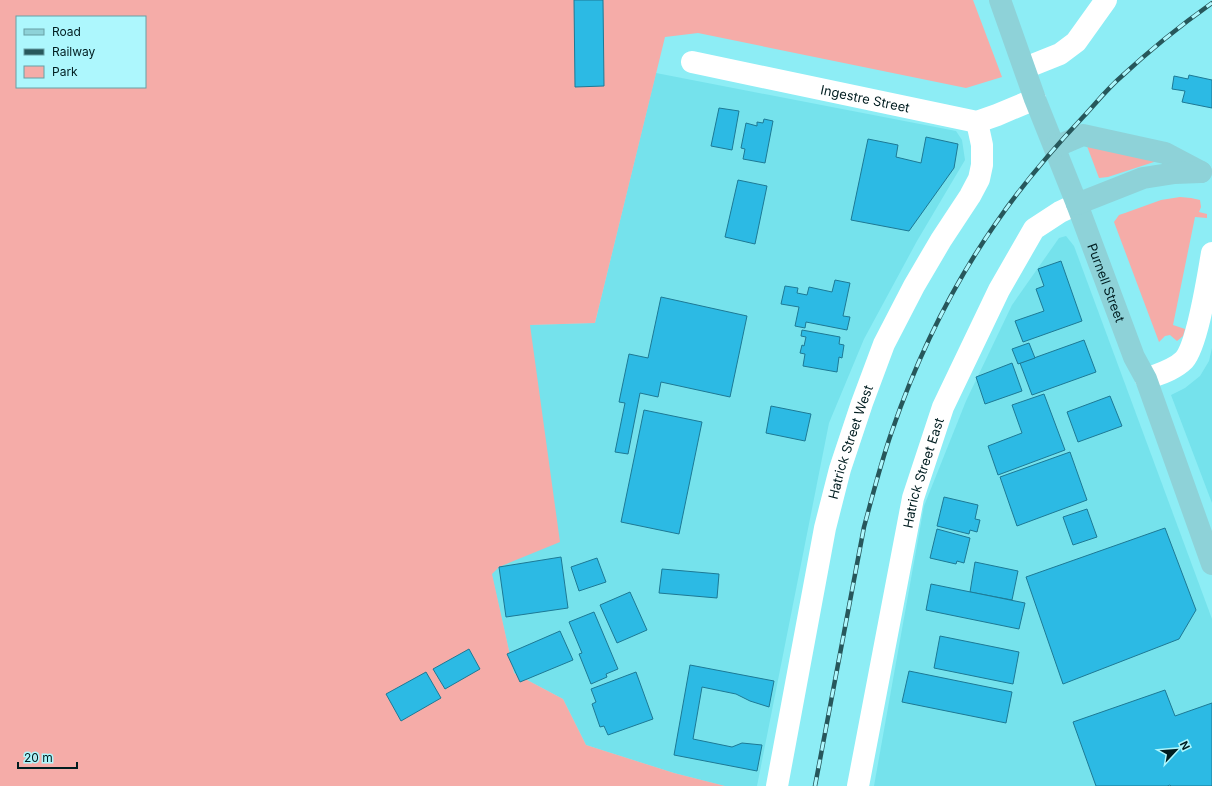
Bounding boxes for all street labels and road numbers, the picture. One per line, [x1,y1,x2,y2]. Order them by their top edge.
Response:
street label: Ingestre Street [819,81,911,116]
street label: Purnell Street [1084,241,1128,324]
street label: Hatrick Street West [825,383,876,501]
street label: Hatrick Street East [899,416,947,529]

